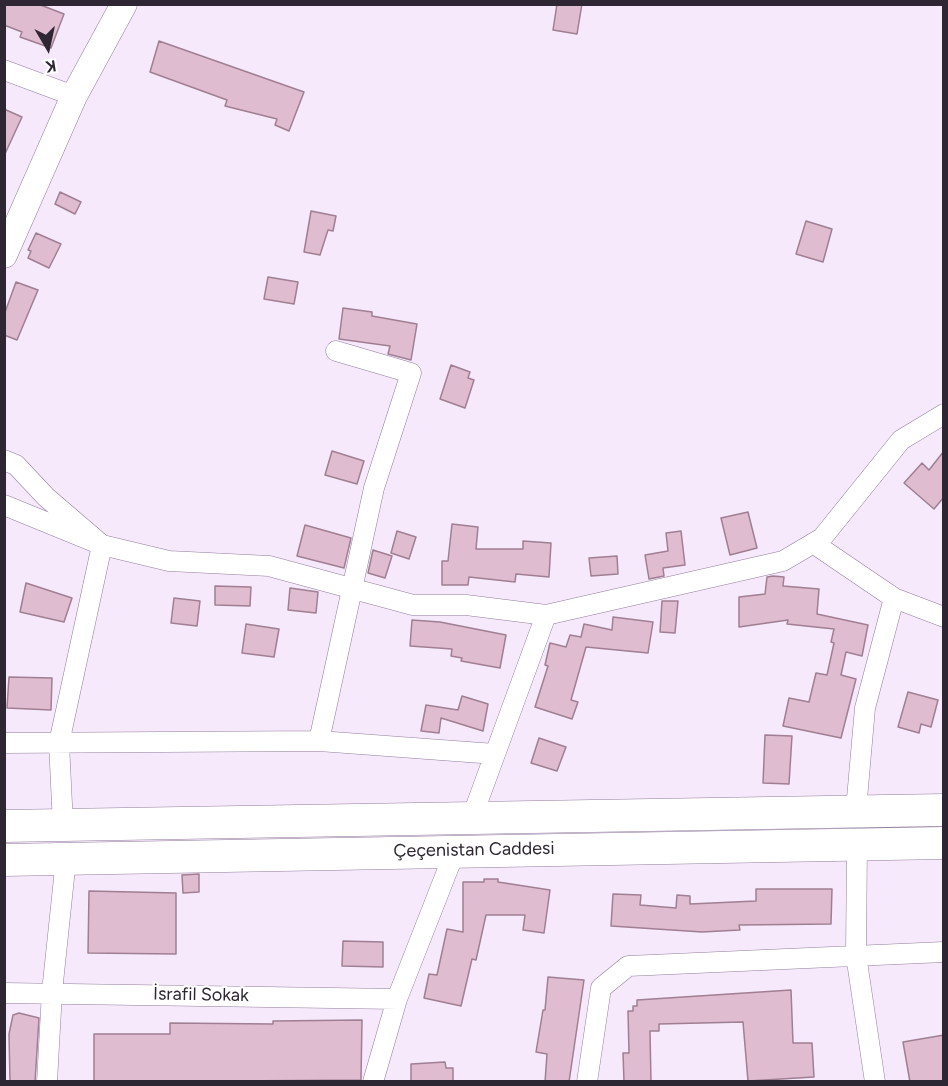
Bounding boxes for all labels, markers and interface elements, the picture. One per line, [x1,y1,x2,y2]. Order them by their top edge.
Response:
north arrow [18,18,78,78]
text: K [44,56,58,76]
street label: Çeçenistan Caddesi [393,838,555,862]
street label: İsrafil Sokak [153,983,249,1007]

